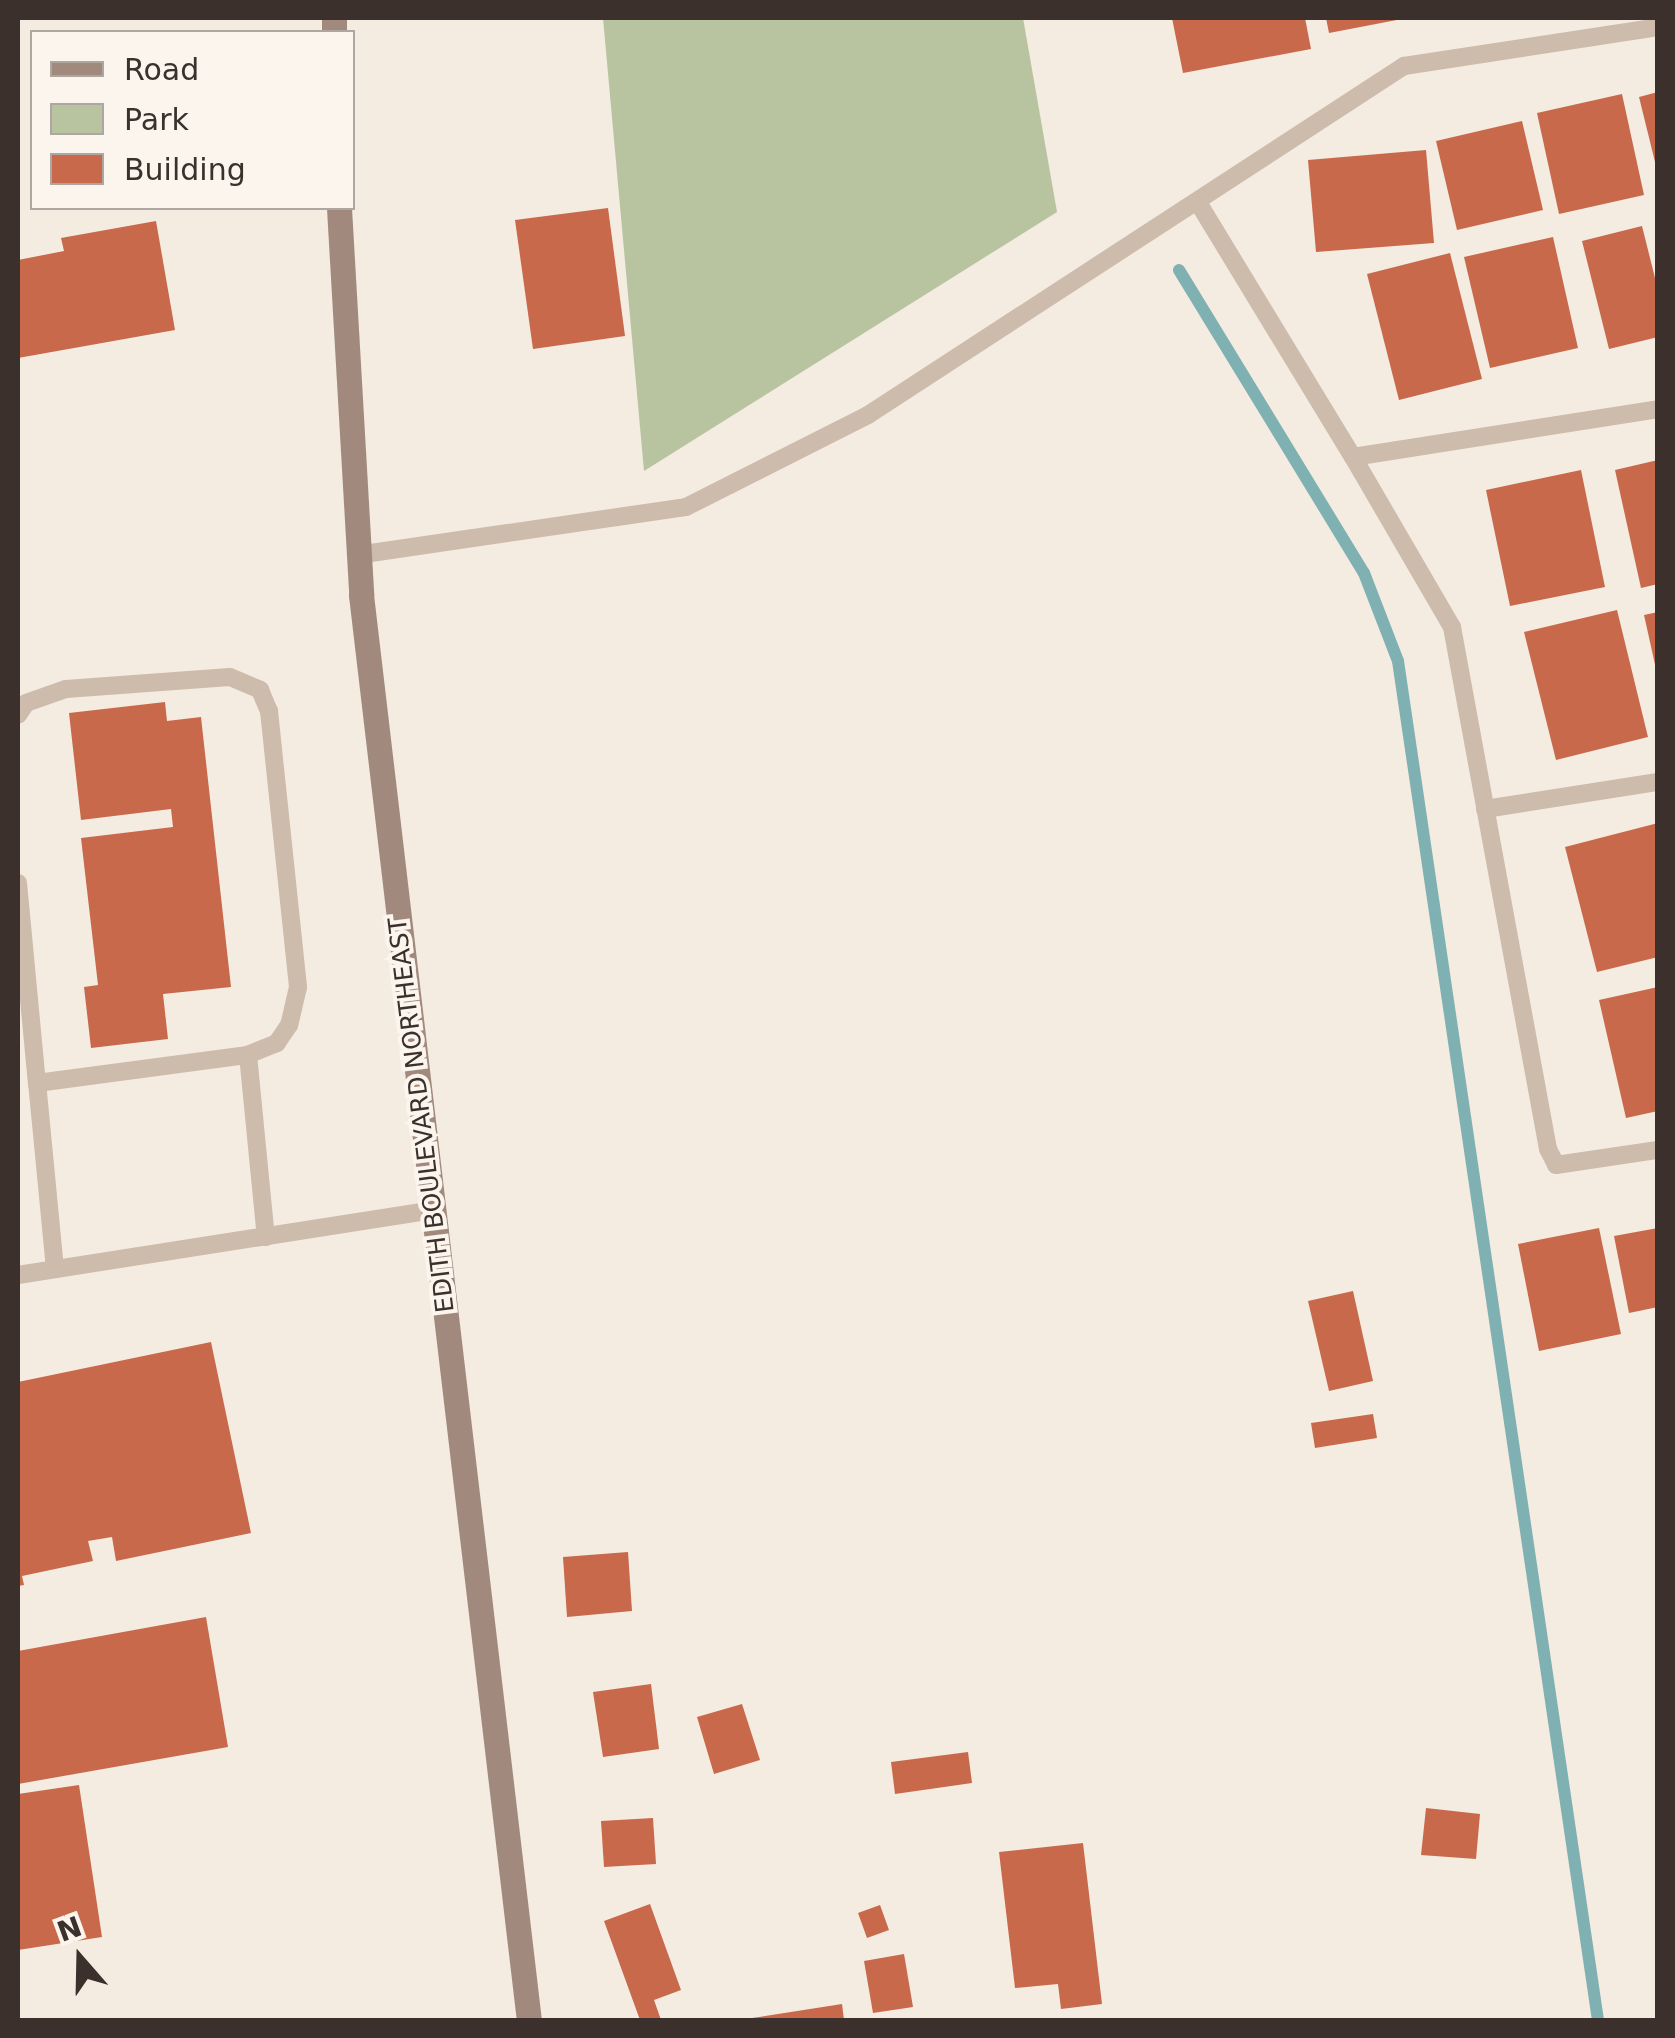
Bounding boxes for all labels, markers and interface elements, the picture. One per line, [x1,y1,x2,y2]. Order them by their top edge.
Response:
legend [30,30,355,210]
text: Road [124,52,199,87]
text: Park [124,102,189,137]
text: Building [124,152,246,187]
street label: EDITH BOULEVARD NORTHEAST [383,916,461,1314]
north arrow [30,1908,130,2008]
text: N [53,1910,86,1949]

